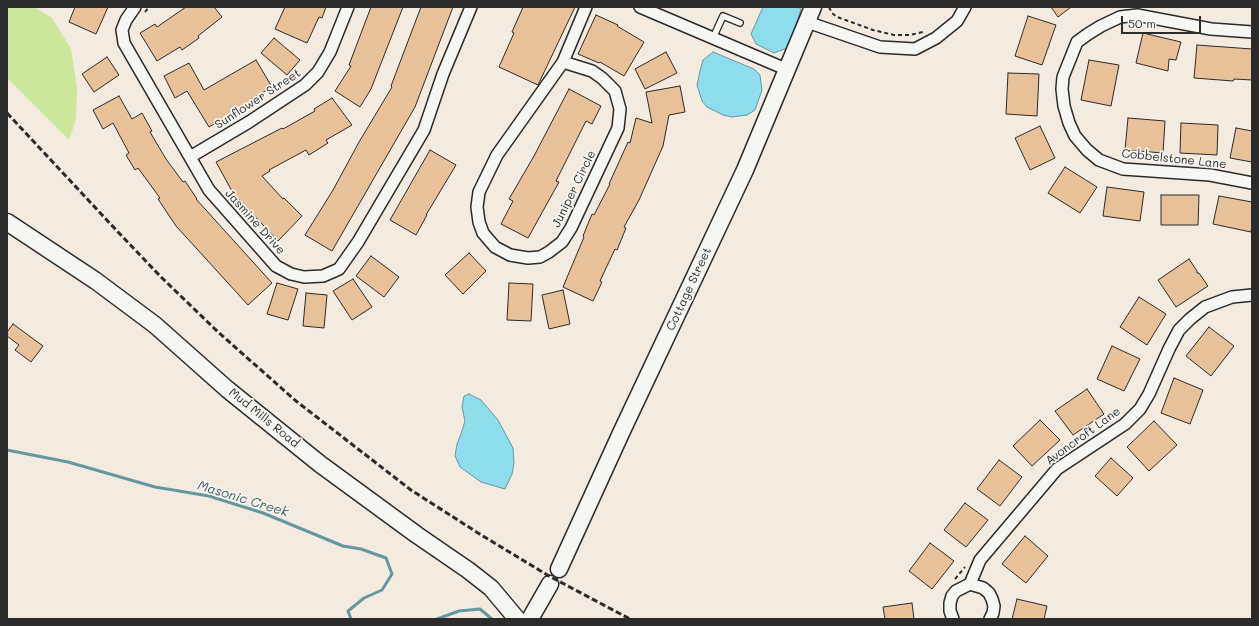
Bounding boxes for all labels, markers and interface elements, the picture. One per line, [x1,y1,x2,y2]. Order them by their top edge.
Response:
scale bar [1123,8,1203,34]
text: 50 m [1128,15,1156,31]
street label: Sunflower Street [212,66,304,132]
street label: Cobbelstone Lane [1121,146,1227,172]
street label: Juniper Circle [549,148,599,230]
street label: Jasmine Drive [222,186,288,258]
street label: Cottage Street [663,245,715,333]
street label: Mud Mills Road [226,385,302,451]
street label: Avoncroft Lane [1043,404,1123,468]
water label: Masonic Creek [196,478,290,520]

